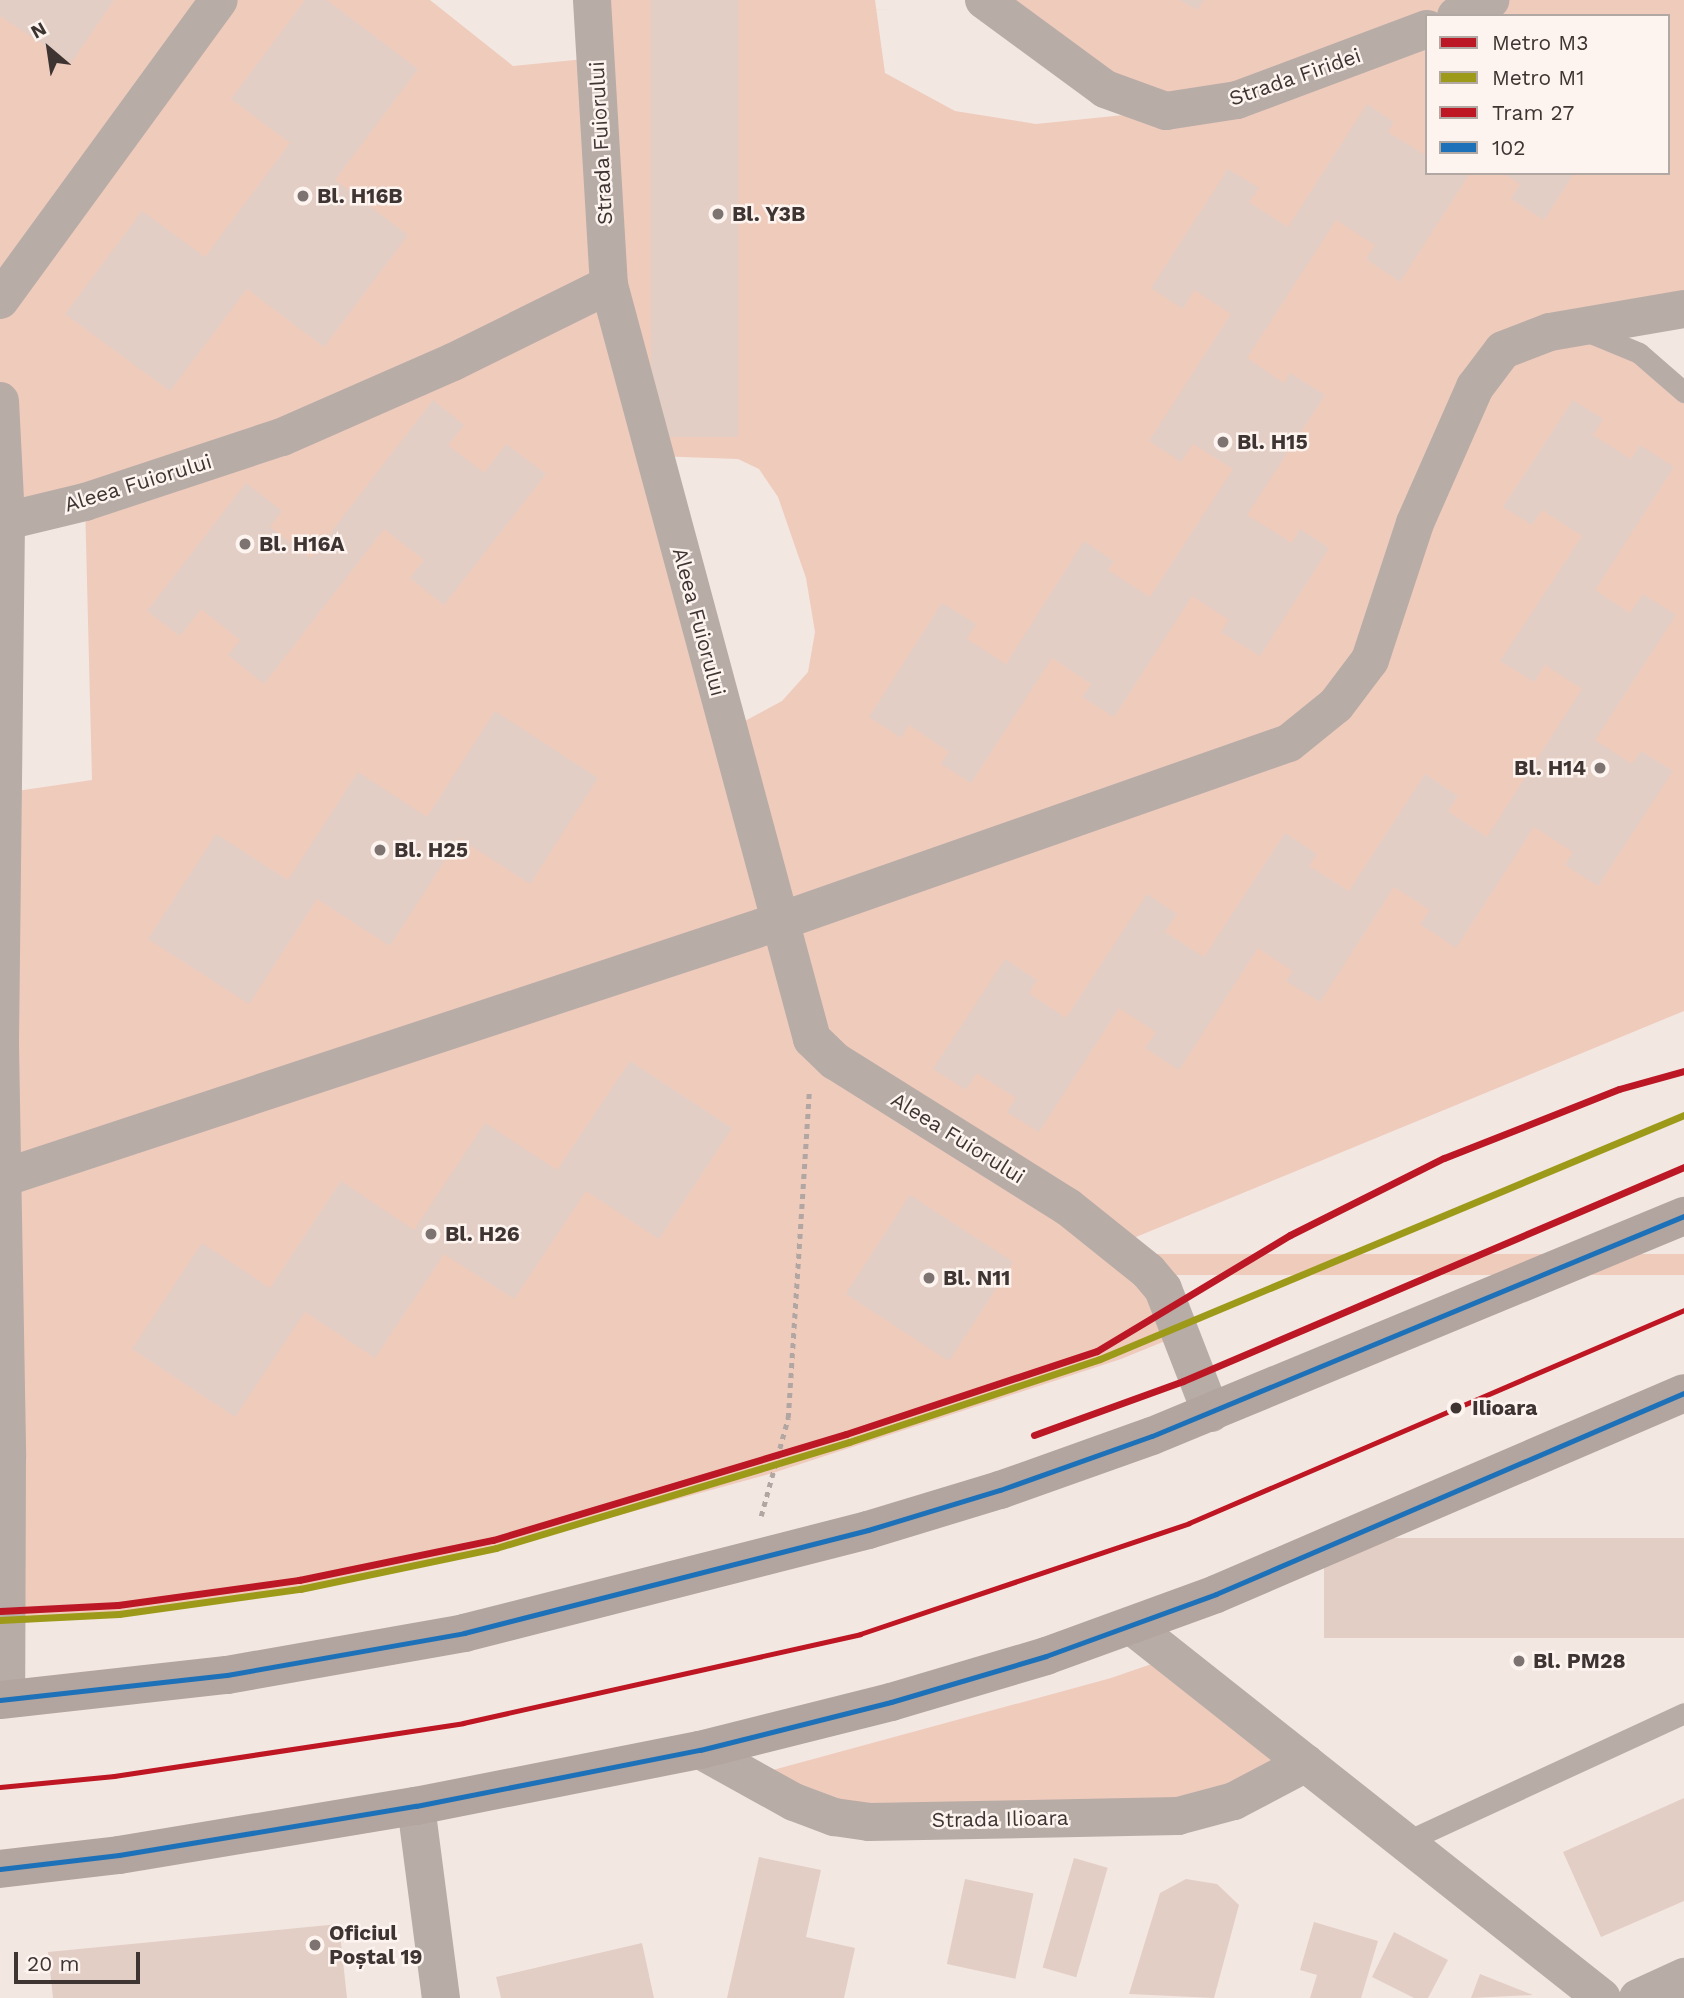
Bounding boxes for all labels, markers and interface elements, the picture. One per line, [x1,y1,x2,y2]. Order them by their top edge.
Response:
north arrow [14,14,84,84]
legend [1425,14,1670,175]
text: N [27,17,50,44]
text: Metro M3 [1492,30,1589,55]
street label: Strada Firidei [1226,43,1364,111]
street label: Strada Fuiorului [584,60,618,226]
text: Metro M1 [1492,65,1584,90]
text: Tram 27 [1492,100,1574,125]
text: 102 [1492,135,1526,160]
place label: Bl. H16B [317,183,403,209]
marker: Bl. H16B [295,188,311,204]
place label: Bl. Y3B [732,201,806,227]
marker: Bl. Y3B [710,206,726,222]
place label: Bl. H15 [1237,429,1308,455]
marker: Bl. H15 [1215,434,1231,450]
street label: Aleea Fuiorului [61,449,215,517]
place label: Bl. H16A [259,531,345,557]
marker: Bl. H16A [237,536,253,552]
street label: Aleea Fuiorului [667,545,731,699]
place label: Bl. H14 [1514,755,1586,781]
marker: Bl. H14 [1592,760,1608,776]
place label: Bl. H25 [394,837,468,863]
marker: Bl. H25 [372,842,388,858]
street label: Aleea Fuiorului [886,1087,1030,1189]
place label: Bl. H26 [445,1221,520,1247]
marker: Bl. H26 [423,1226,439,1242]
place label: Bl. N11 [943,1265,1010,1291]
marker: Bl. N11 [921,1270,937,1286]
place label: Ilioara [1472,1395,1537,1421]
marker: Ilioara [1446,1398,1466,1418]
place label: Bl. PM28 [1533,1648,1626,1674]
marker: Bl. PM28 [1511,1653,1527,1669]
street label: Strada Ilioara [931,1805,1069,1833]
place label: Oficiul Poștal 19 [329,1920,423,1970]
marker: Oficiul Poștal 19 [307,1937,323,1953]
scale bar [18,1938,144,1982]
text: 20 m [27,1951,79,1976]

